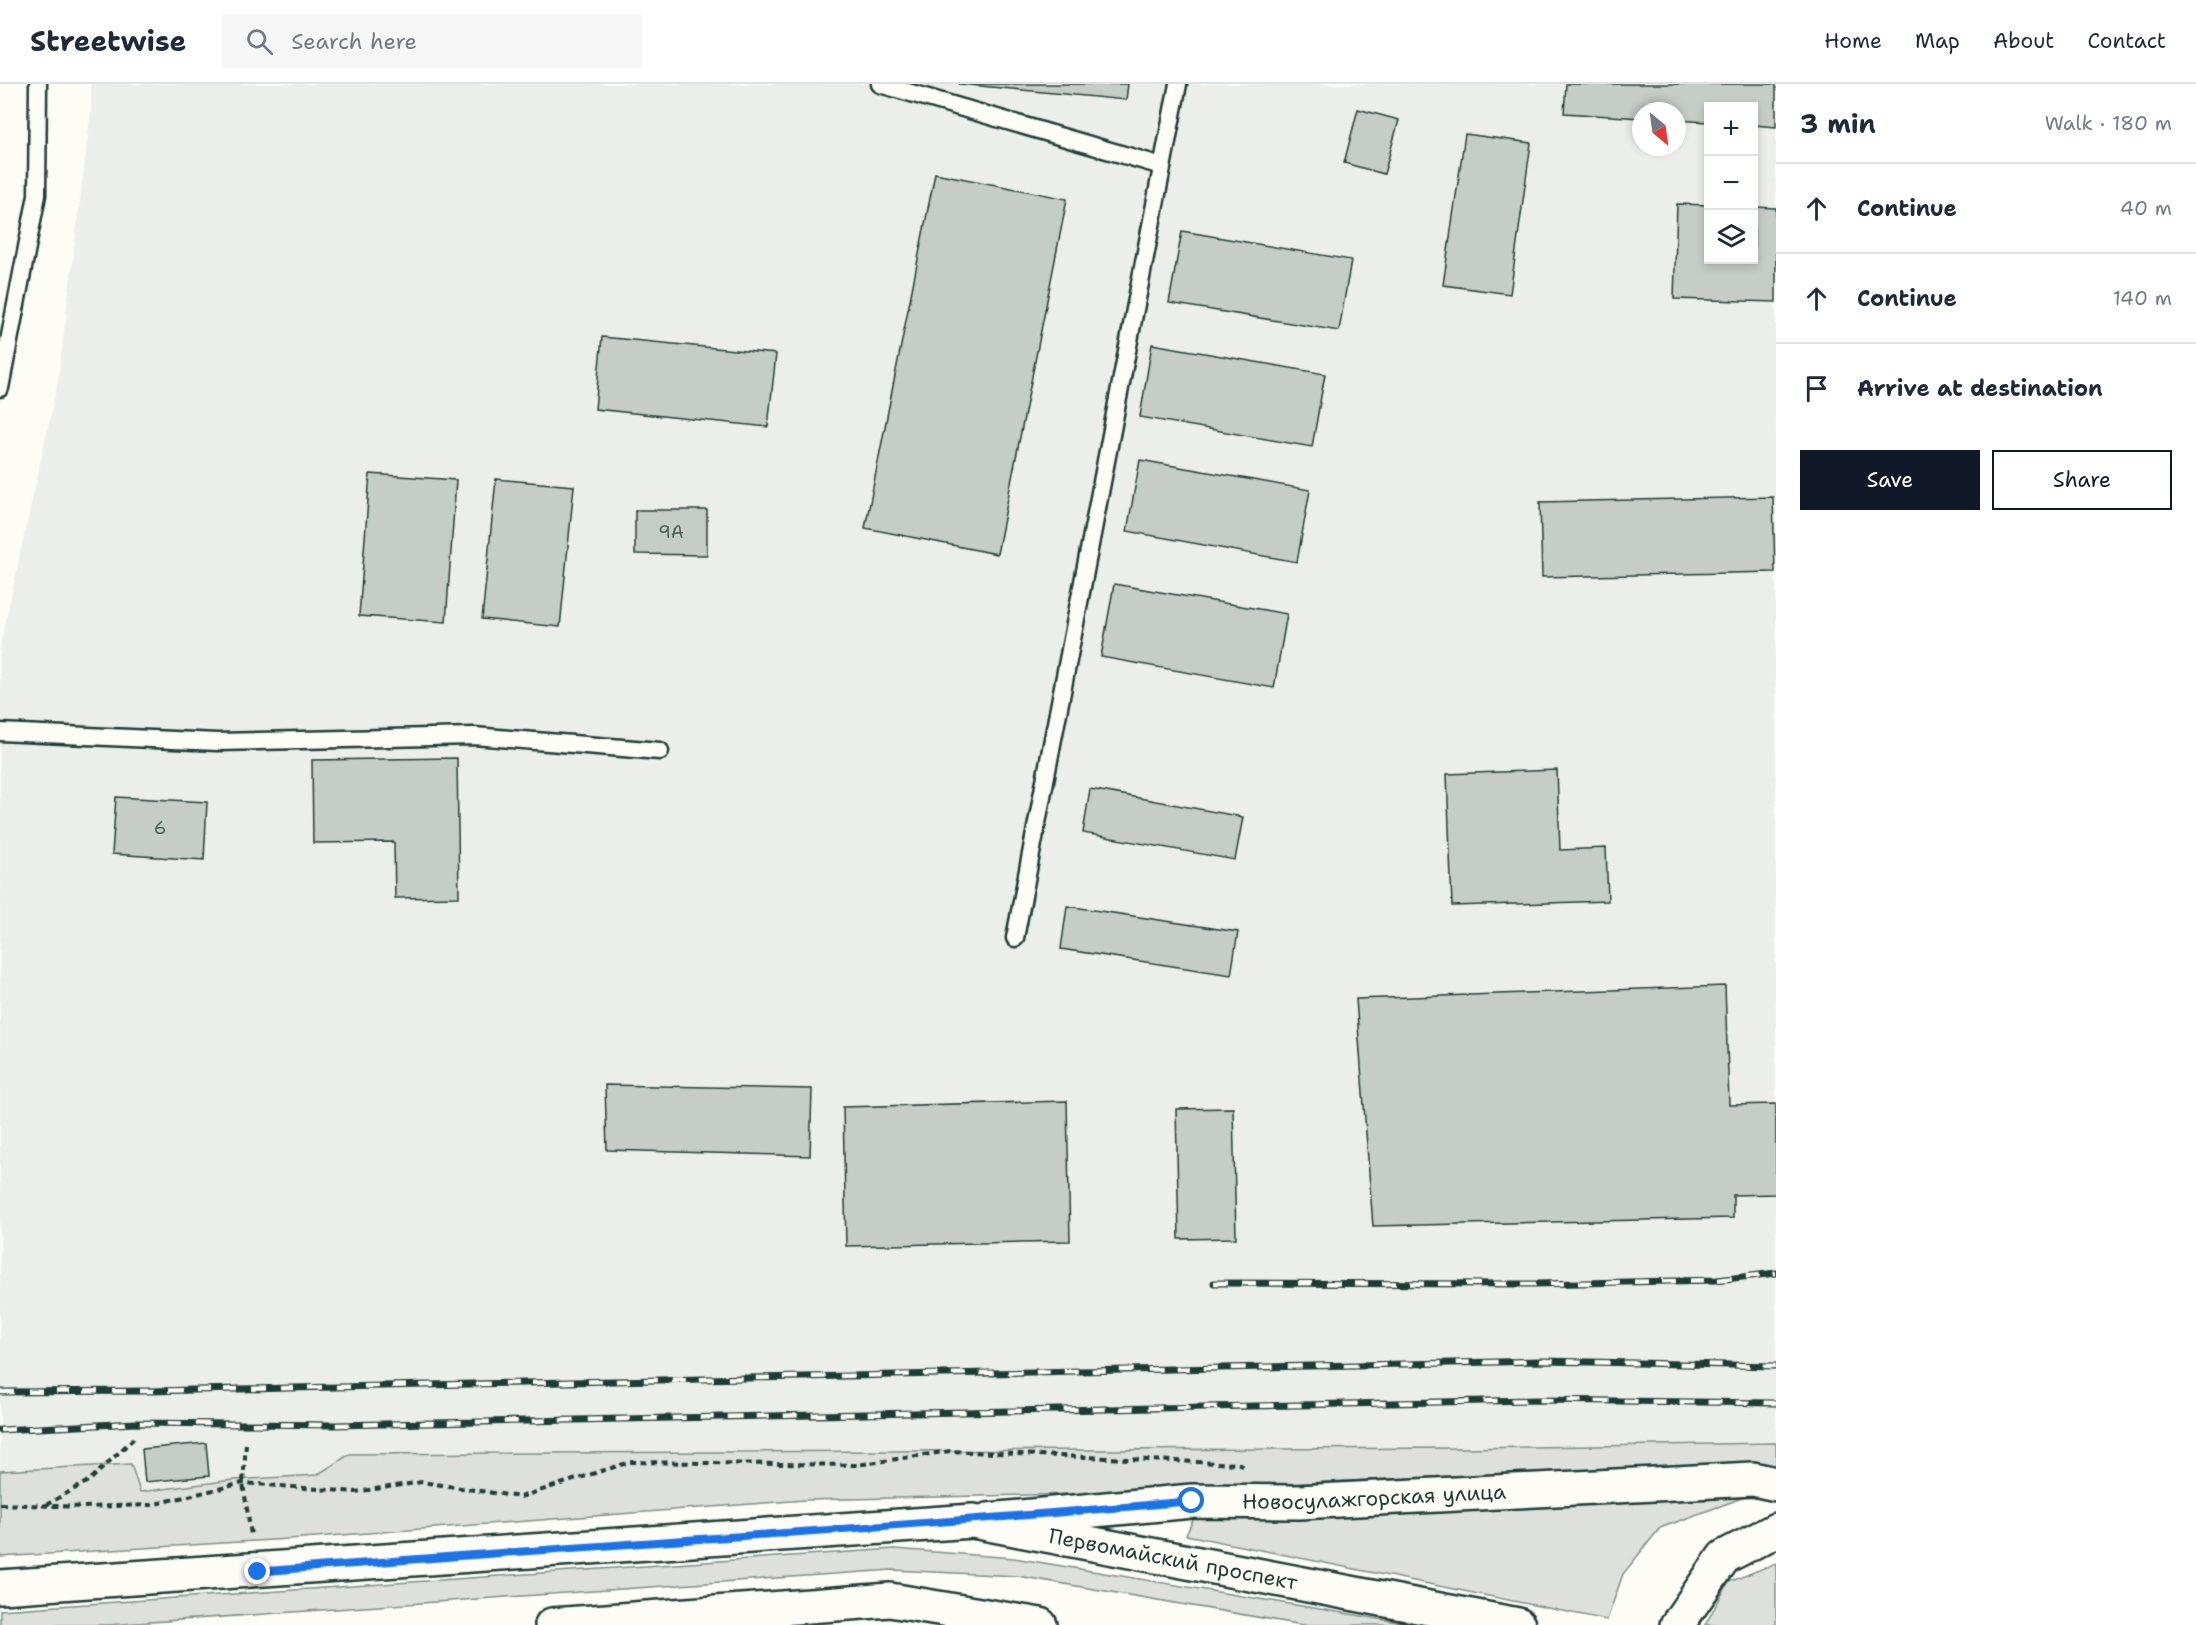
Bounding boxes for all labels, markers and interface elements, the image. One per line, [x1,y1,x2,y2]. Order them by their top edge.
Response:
search box [222,14,642,68]
text: Streetwise [30,22,186,60]
icon: search [243,25,276,58]
text: Search here [291,27,417,56]
text: Home [1824,27,1882,55]
text: Map [1915,27,1960,55]
text: About [1993,27,2054,55]
text: Contact [2087,27,2166,55]
north arrow [1632,102,1686,156]
map controls [1704,102,1758,264]
button: + [1704,102,1758,156]
text: 3 min [1800,106,1876,141]
text: Walk · 180 m [2045,110,2172,136]
button: − [1704,156,1758,210]
icon: ahead [1800,192,1833,225]
text: Continue [1857,194,1957,223]
text: 40 m [2120,195,2172,221]
button: layers [1704,210,1758,264]
icon: ahead [1800,282,1833,315]
text: Continue [1857,284,1957,313]
text: 140 m [2113,285,2172,311]
icon: arrive [1800,372,1833,405]
text: Arrive at destination [1857,374,2103,403]
button: Save [1800,450,1980,510]
button: Share [1992,450,2172,510]
house number: 9А [658,520,684,544]
house number: 6 [154,816,166,840]
street label: Новосулажгорская улица [1242,1478,1507,1516]
route start [1178,1487,1204,1513]
street label: Первомайский проспект [1047,1522,1300,1597]
route end [244,1558,270,1584]

